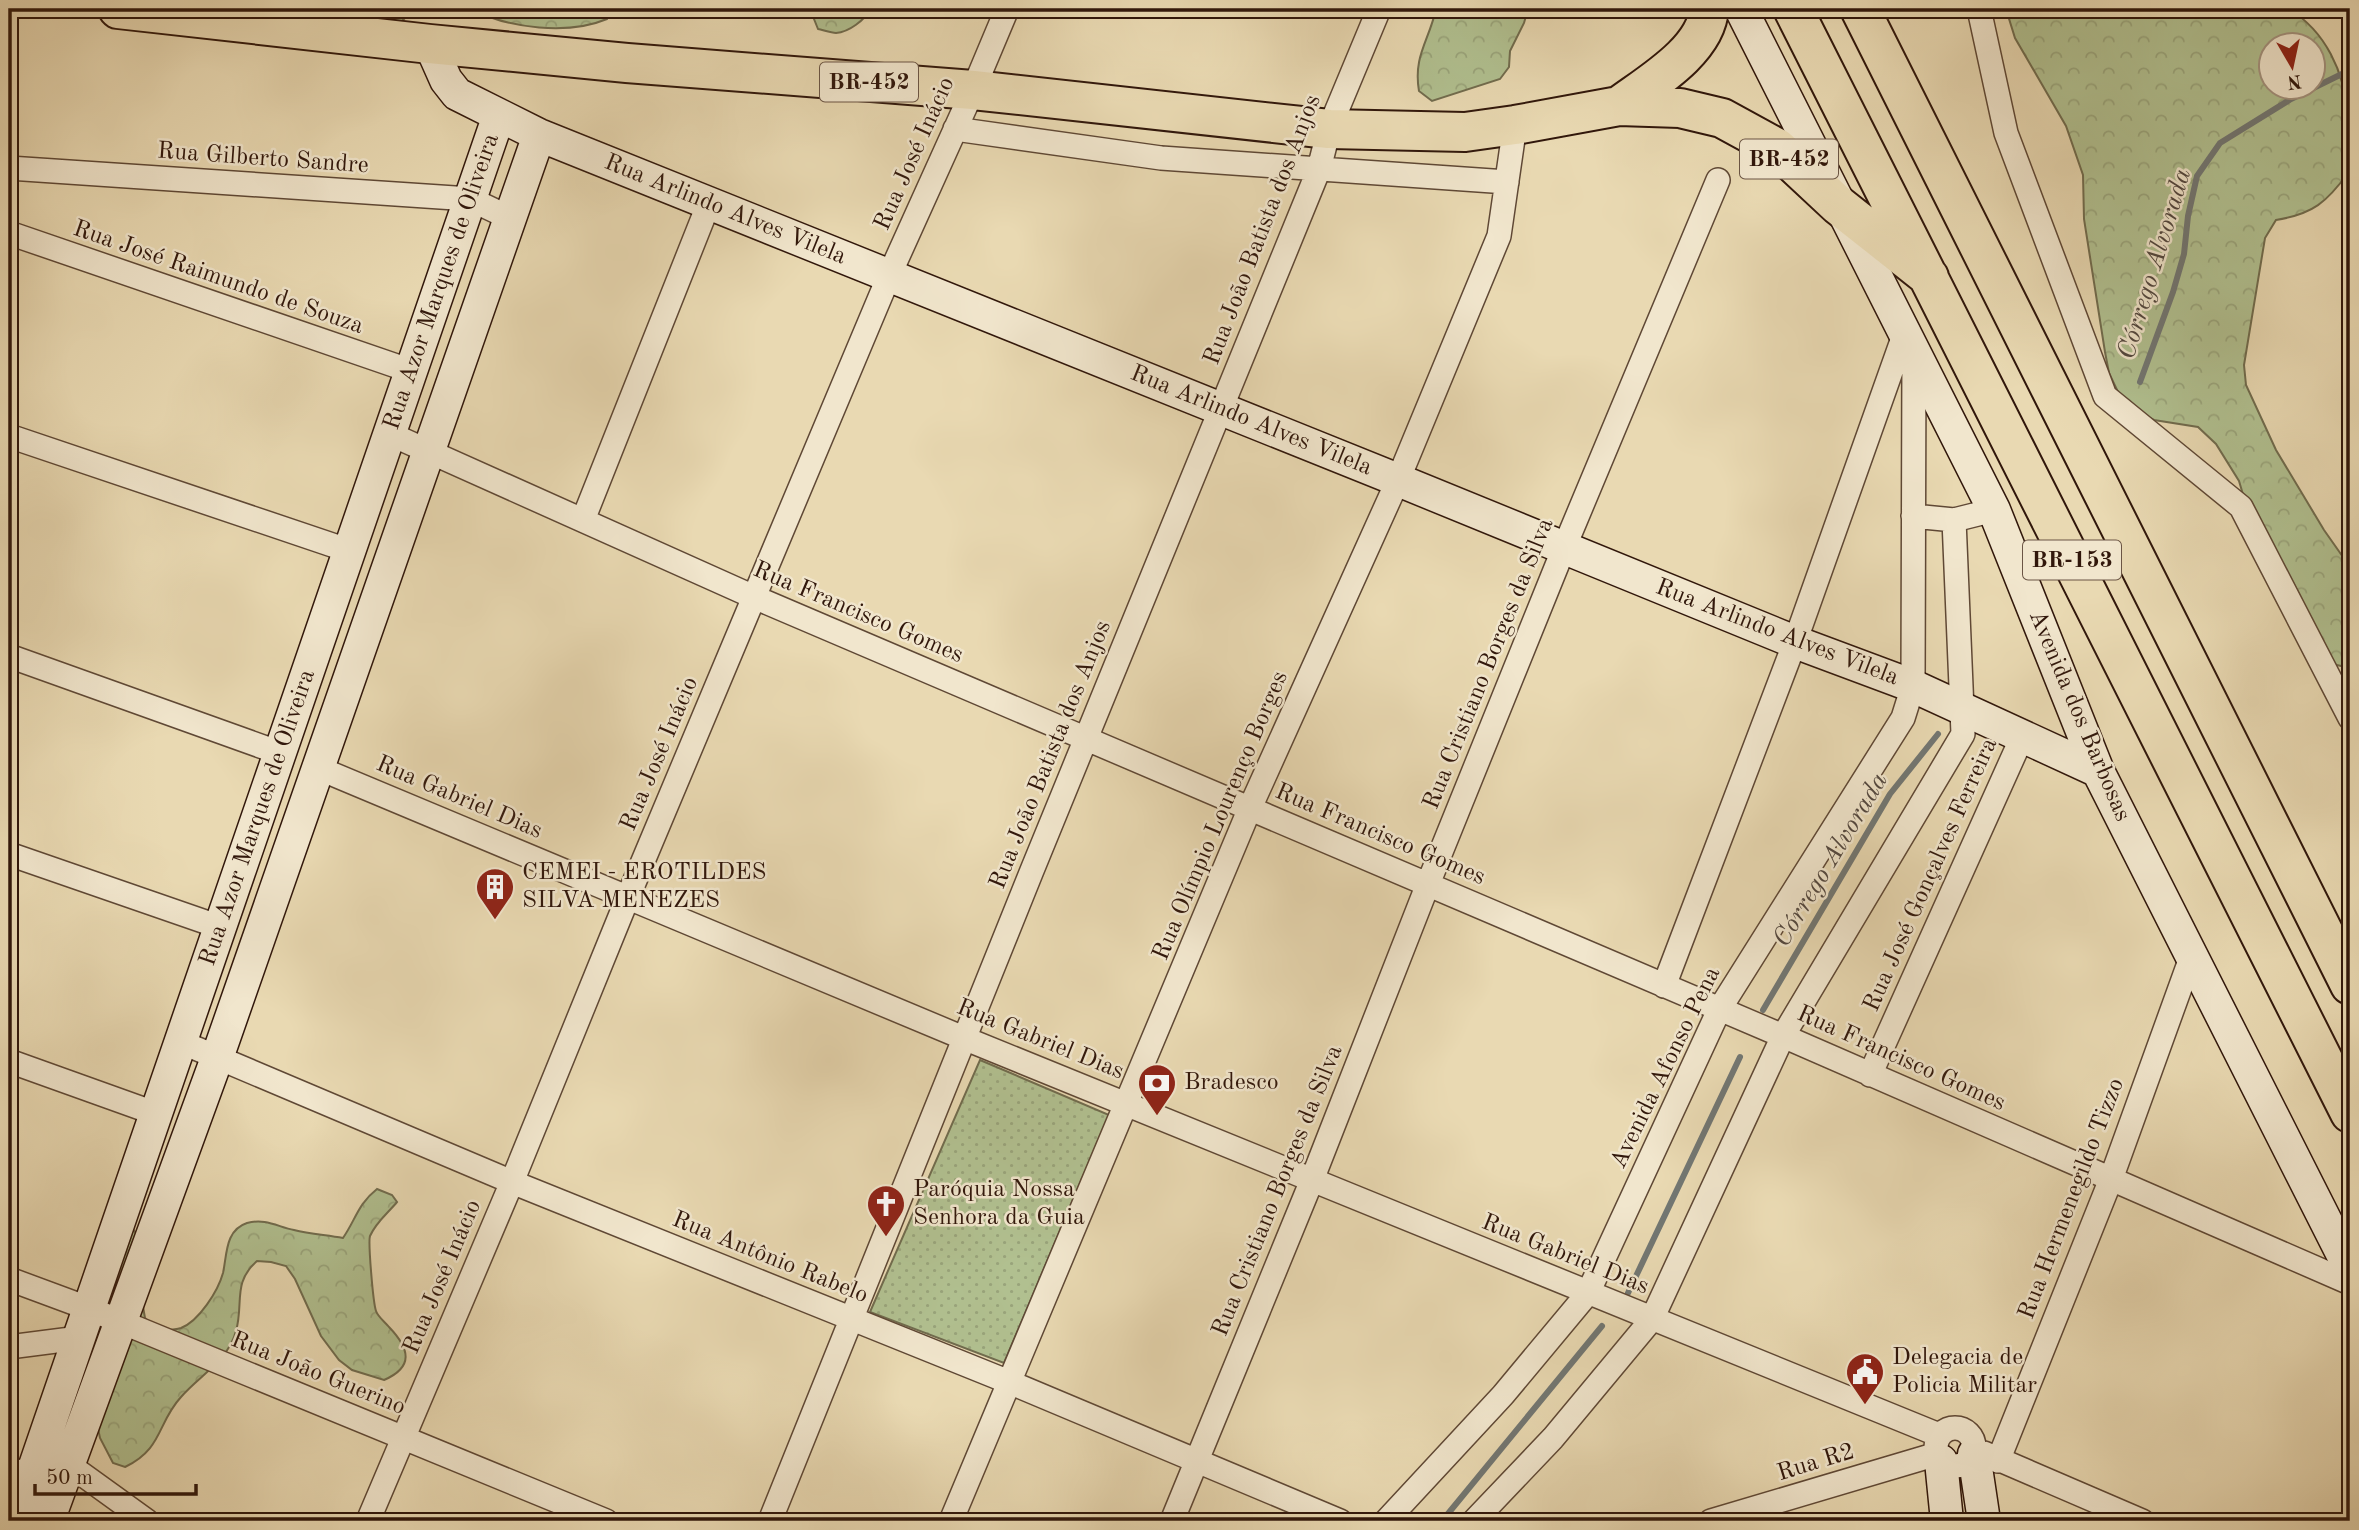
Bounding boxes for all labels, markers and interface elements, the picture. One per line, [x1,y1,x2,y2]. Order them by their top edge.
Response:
north arrow [2258,32,2328,102]
road number: BR-452 [820,62,918,102]
text: N [2285,70,2303,91]
street label: Rua José Inácio [871,74,959,234]
street label: Rua João Batista dos Anjos [1200,92,1326,368]
street label: Rua Azor Marques de Oliveira [380,131,504,433]
street label: Rua Gilberto Sandre [156,140,370,178]
road number: BR-452 [1740,140,1838,178]
street label: Rua Arlindo Alves Vilela [601,151,849,270]
water label: Córrego Alvorada [2114,166,2196,362]
street label: Rua José Raimundo de Souza [70,217,366,339]
street label: Rua Arlindo Alves Vilela [1127,362,1375,481]
street label: Rua Cristiano Borges da Silva [1419,515,1559,813]
road number: BR-153 [2023,540,2121,580]
street label: Rua Francisco Gomes [749,558,967,668]
street label: Rua Arlindo Alves Vilela [1652,576,1902,691]
street label: Avenida dos Barbosas [2024,607,2134,825]
street label: Rua João Batista dos Anjos [986,617,1116,893]
street label: Rua Azor Marques de Oliveira [196,667,320,969]
street label: Rua Olímpio Lourenço Borges [1149,668,1293,964]
street label: Rua José Inácio [617,673,703,835]
street label: Rua José Gonçalves Ferreira [1860,734,2002,1015]
street label: Rua Gabriel Dias [372,752,546,844]
water label: Córrego Alvorada [1769,768,1893,951]
street label: Rua Francisco Gomes [1271,780,1489,890]
place label: CEMEI - EROTILDES SILVA MENEZES [522,861,766,913]
building icon: CEMEI - EROTILDES SILVA MENEZES [474,866,516,921]
street label: Avenida Afonso Pena [1607,963,1725,1173]
street label: Rua Gabriel Dias [953,996,1127,1084]
street label: Rua Francisco Gomes [1793,1002,2009,1116]
street label: Rua Cristiano Borges da Silva [1208,1042,1348,1340]
bank icon: Bradesco [1136,1062,1178,1117]
place label: Bradesco [1184,1071,1279,1095]
street label: Rua Hermenegildo Tizzo [2015,1075,2129,1323]
place label: Paróquia Nossa Senhora da Guia [913,1178,1085,1230]
church icon: Paróquia Nossa Senhora da Guia [865,1183,907,1238]
street label: Rua José Inácio [400,1196,486,1358]
street label: Rua Antônio Rabelo [669,1208,871,1308]
street label: Rua Gabriel Dias [1478,1211,1652,1299]
street label: Rua João Guerino [227,1328,409,1420]
place label: Delegacia de Policia Militar [1892,1346,2037,1398]
public building icon: Delegacia de Policia Militar [1844,1351,1886,1406]
street label: Rua R2 [1774,1440,1858,1486]
scale bar [35,1453,196,1497]
text: 50 m [46,1468,93,1489]

